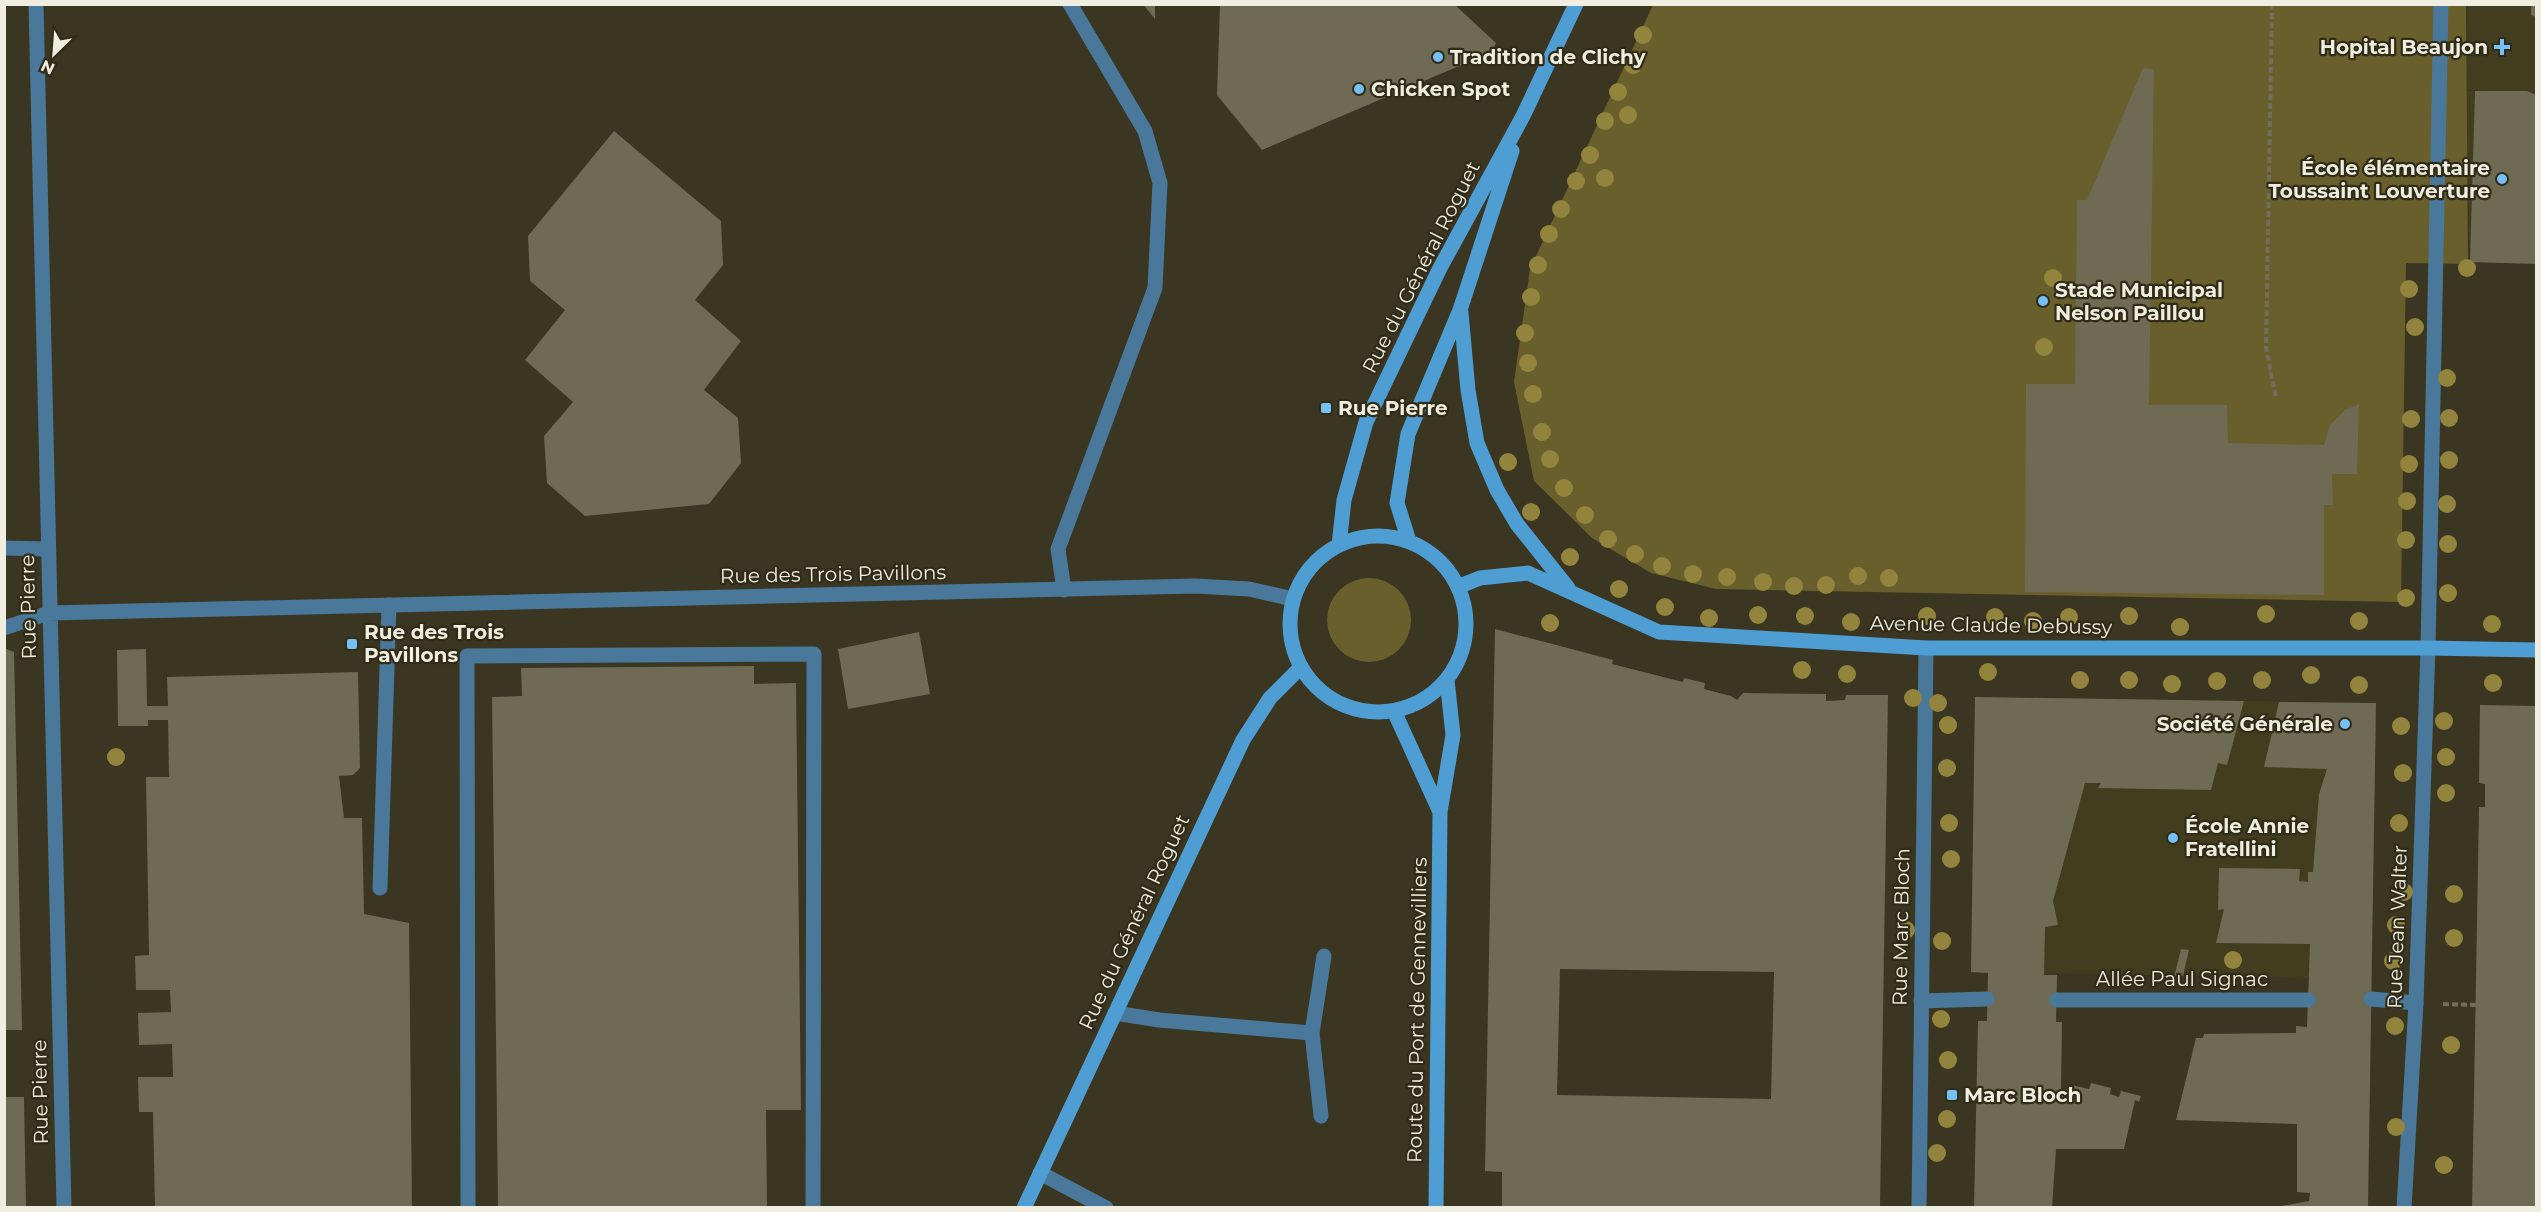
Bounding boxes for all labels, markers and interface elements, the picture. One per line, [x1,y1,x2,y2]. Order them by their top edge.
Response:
north arrow [24,24,84,84]
place label: Hopital Beaujon [2320,35,2488,59]
marker: Hopital Beaujon [2493,38,2511,56]
place label: Tradition de Clichy [1450,45,1647,69]
marker: Tradition de Clichy [1431,50,1445,64]
text: N [38,56,58,78]
place label: Chicken Spot [1371,77,1510,101]
marker: Chicken Spot [1352,82,1366,96]
place label: École élémentaire Toussaint Louverture [2269,156,2490,203]
street label: Rue du Général Roguet [1357,157,1485,377]
marker: École élémentaire Toussaint Louverture [2495,172,2509,186]
place label: Stade Municipal Nelson Paillou [2055,278,2223,325]
marker: Stade Municipal Nelson Paillou [2036,294,2050,308]
place label: Rue Pierre [1338,396,1448,420]
marker: Rue Pierre [1319,401,1333,415]
street label: Rue Pierre [15,554,41,660]
street label: Rue des Trois Pavillons [720,560,947,588]
street label: Avenue Claude Debussy [1870,611,2113,639]
place label: Rue des Trois Pavillons [364,620,504,667]
marker: Rue des Trois Pavillons [345,637,359,651]
place label: Société Générale [2157,712,2333,736]
marker: Société Générale [2338,717,2352,731]
street label: Rue du Général Roguet [1074,811,1194,1033]
place label: École Annie Fratellini [2185,814,2309,861]
marker: École Annie Fratellini [2166,831,2180,845]
street label: Rue Jean Walter [2382,845,2412,1009]
street label: Rue Marc Bloch [1888,848,1914,1006]
street label: Route du Port de Gennevilliers [1402,857,1432,1163]
street label: Allée Paul Signac [2096,967,2268,991]
street label: Rue Pierre [27,1039,53,1145]
place label: Marc Bloch [1964,1083,2081,1107]
marker: Marc Bloch [1945,1088,1959,1102]

